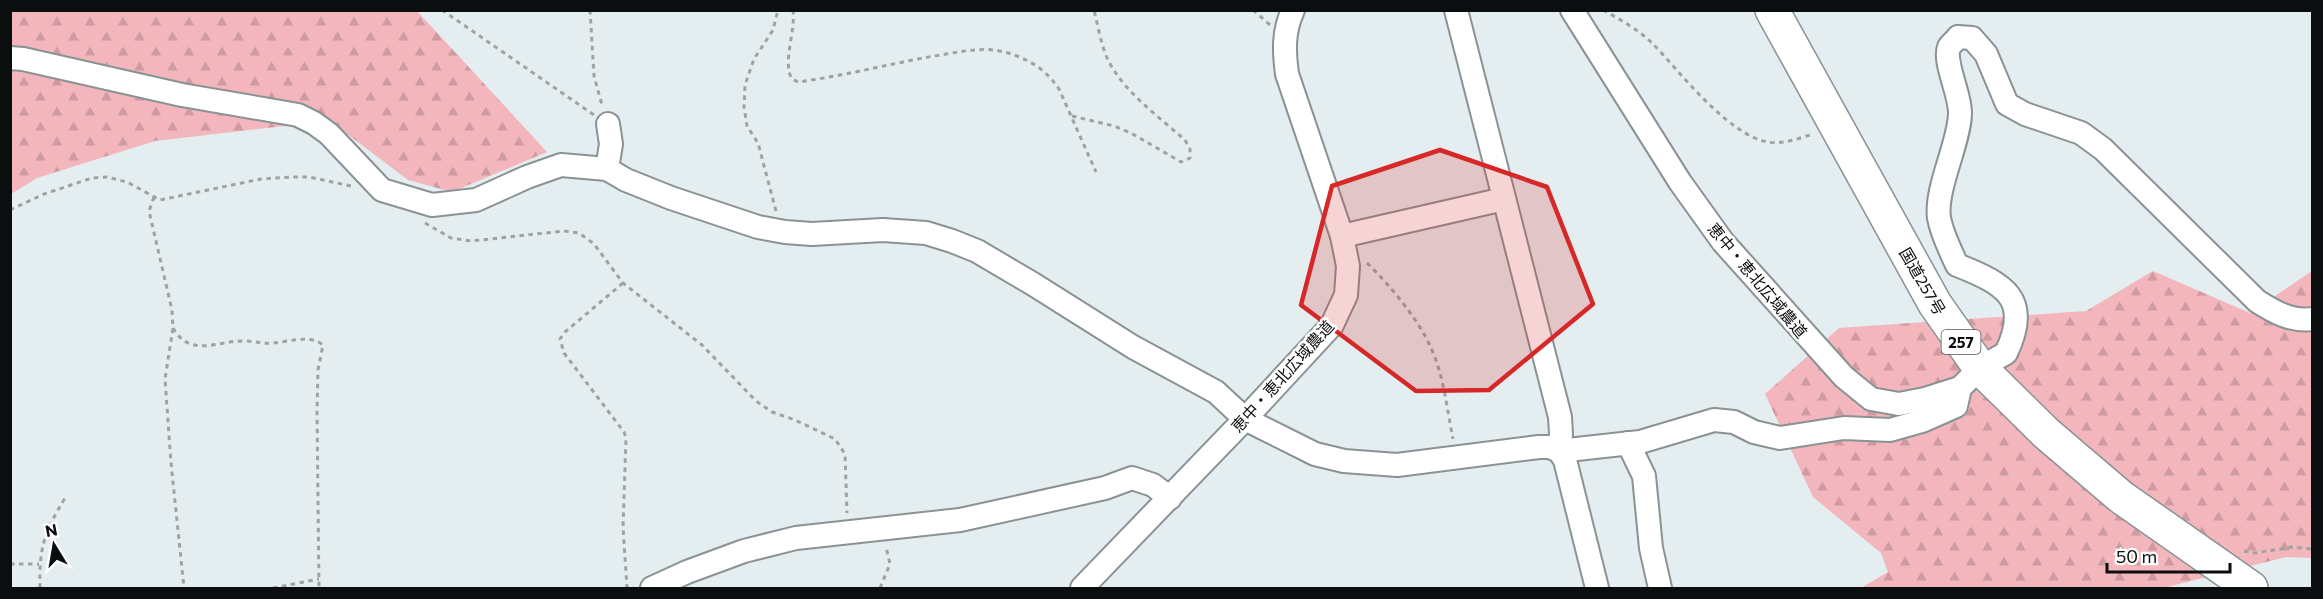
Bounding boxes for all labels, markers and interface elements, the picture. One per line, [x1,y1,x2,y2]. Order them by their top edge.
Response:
street label: 恵中・恵北広域農道 [1704,219,1812,341]
street label: 国道257号 [1896,244,1950,318]
street label: 恵中・恵北広域農道 [1227,316,1337,436]
road number: 257 [1942,330,1980,354]
north arrow [24,515,84,575]
text: N [43,519,59,540]
scale bar [2107,536,2230,574]
text: 50 m [2116,545,2157,567]

